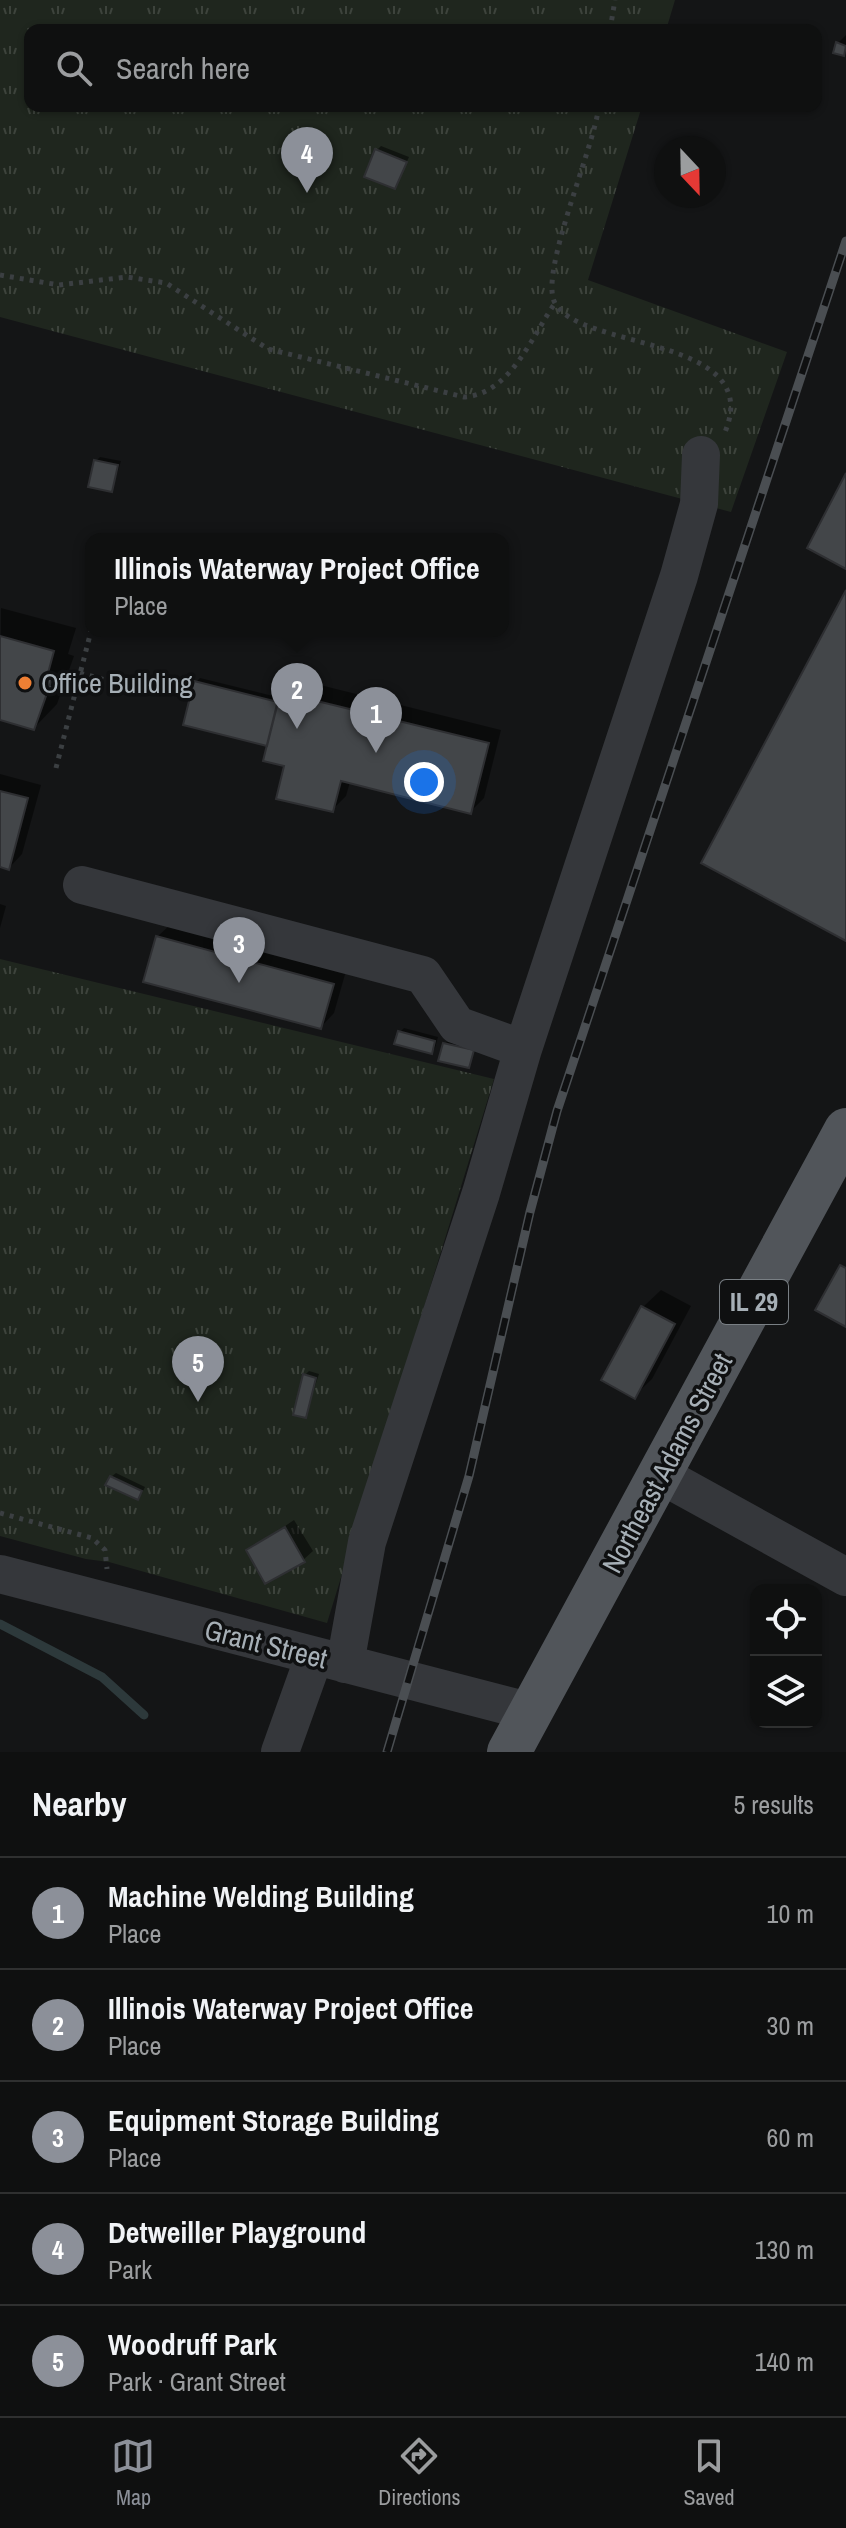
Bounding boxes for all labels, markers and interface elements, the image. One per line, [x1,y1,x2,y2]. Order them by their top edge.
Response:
search box [24,24,822,112]
icon: search [52,46,96,90]
text: Search here [116,48,250,88]
pin: 4 [281,127,333,193]
north arrow [654,136,726,208]
popup [85,533,509,637]
text: Illinois Waterway Project Office [114,548,480,588]
text: Place [114,588,168,623]
pin: 2 [271,663,323,729]
place label: Office Building [41,664,193,702]
marker: Office Building [16,674,34,692]
pin: 1 [350,687,402,753]
your location [404,762,444,802]
pin: 3 [213,917,265,983]
road number: IL 29 [720,1280,788,1324]
pin: 5 [172,1336,224,1402]
street label: Northeast Adams Street [593,1346,741,1580]
map controls [750,1584,822,1728]
button: locate [750,1584,822,1656]
street label: Grant Street [201,1610,331,1678]
button: layers [750,1656,822,1728]
text: Nearby [32,1781,127,1827]
text: 5 results [733,1787,814,1822]
text: Machine Welding Building [108,1876,414,1916]
text: 1 [52,1896,64,1931]
text: 10 m [767,1896,814,1931]
text: Place [108,1916,161,1951]
text: Illinois Waterway Project Office [108,1988,474,2028]
text: 2 [52,2008,64,2043]
text: 30 m [767,2008,814,2043]
text: Place [108,2028,161,2063]
text: Equipment Storage Building [108,2100,439,2140]
text: 3 [52,2120,64,2155]
text: 60 m [767,2120,814,2155]
text: Place [108,2140,161,2175]
text: Detweiller Playground [108,2212,366,2252]
text: 4 [52,2232,64,2267]
text: 130 m [755,2232,814,2267]
text: Park [108,2252,152,2287]
text: Woodruff Park [108,2324,277,2364]
text: 5 [52,2344,64,2379]
text: 140 m [755,2344,814,2379]
text: Park · Grant Street [108,2364,286,2399]
tab: Map [111,2434,155,2512]
tab: Directions [378,2434,461,2512]
tab: Saved [683,2434,735,2512]

